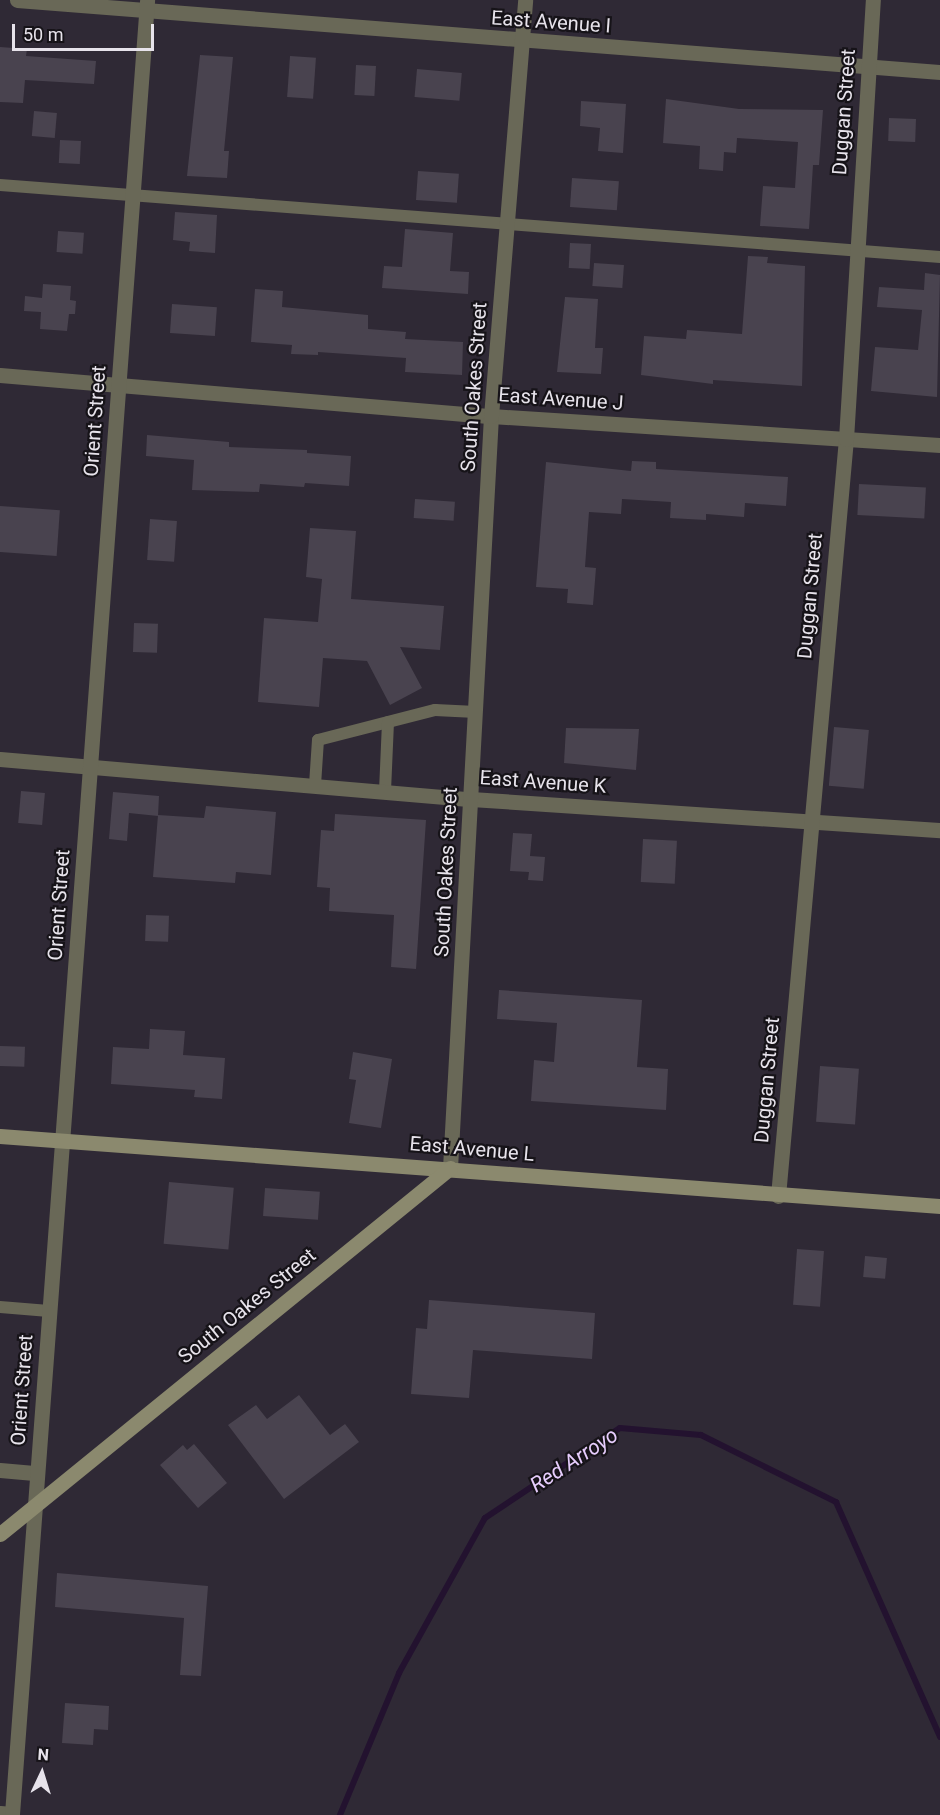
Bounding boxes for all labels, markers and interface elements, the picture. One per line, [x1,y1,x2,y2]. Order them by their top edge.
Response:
street label: East Avenue I [490,6,612,38]
scale bar [15,12,158,50]
text: 50 m [23,24,63,45]
street label: Duggan Street [828,48,860,176]
street label: South Oakes Street [456,301,492,473]
street label: Orient Street [79,365,111,477]
street label: East Avenue J [498,383,624,415]
street label: Duggan Street [793,532,827,660]
street label: East Avenue K [479,766,607,798]
street label: South Oakes Street [430,786,462,958]
street label: Orient Street [43,849,75,961]
street label: Duggan Street [750,1016,784,1144]
street label: East Avenue L [409,1132,535,1166]
street label: South Oakes Street [173,1243,321,1369]
street label: Orient Street [6,1334,38,1446]
water label: Red Arroyo [525,1422,623,1498]
north arrow [12,1743,72,1803]
text: N [37,1745,50,1764]

